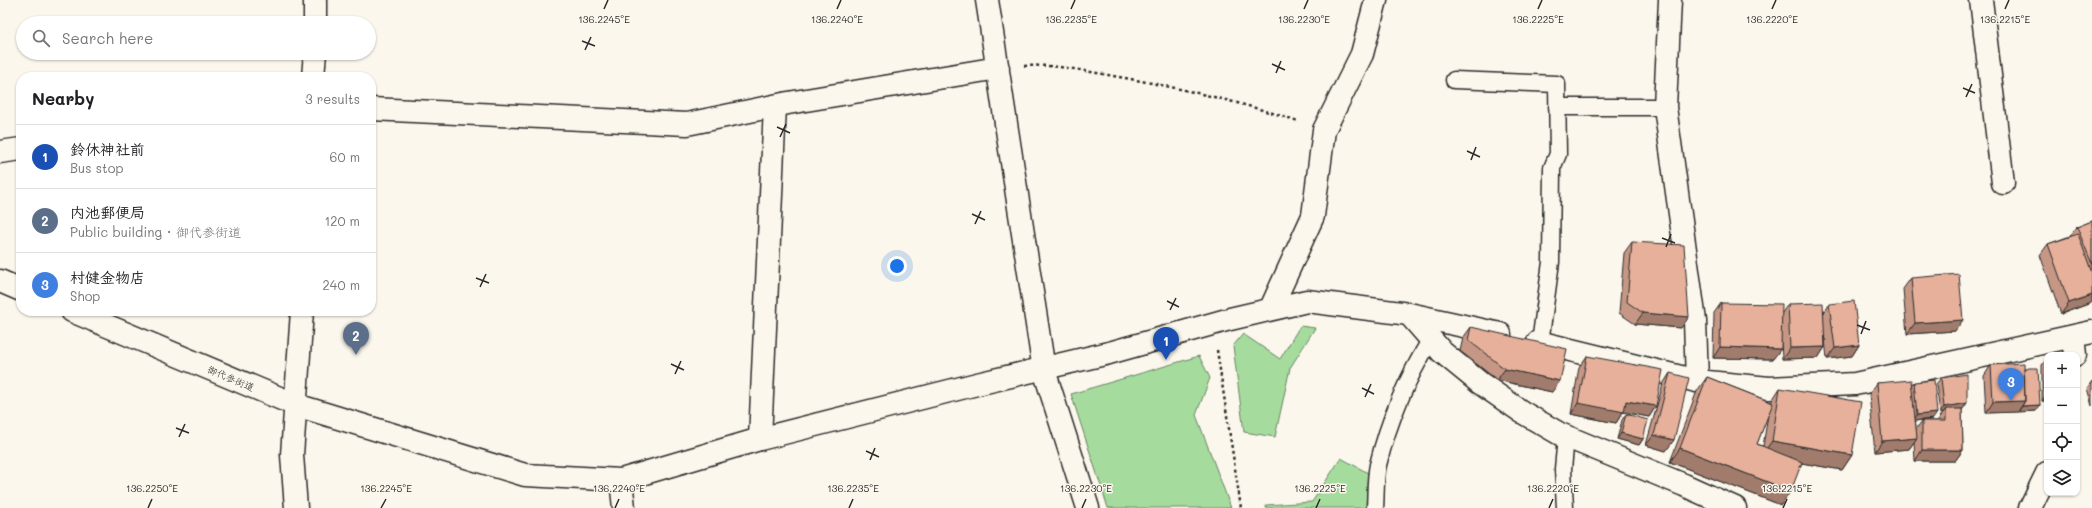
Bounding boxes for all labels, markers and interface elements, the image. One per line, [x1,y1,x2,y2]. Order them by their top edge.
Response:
text: 136.2245°E [578,12,630,26]
text: 136.2240°E [811,12,863,26]
text: 136.2235°E [1045,12,1097,26]
text: 136.2230°E [1278,12,1330,26]
text: 136.2225°E [1512,12,1564,26]
text: 136.2220°E [1746,12,1798,26]
text: 136.2215°E [1980,12,2030,26]
search box [16,16,376,60]
icon: search [30,27,52,49]
text: Search here [62,28,153,48]
text: Nearby [32,87,94,109]
text: 3 results [305,90,360,107]
text: 鈴休神社前 [70,139,145,159]
text: 1 [42,148,48,165]
text: 60 m [330,148,360,165]
text: Bus stop [70,159,123,176]
text: 内池郵便局 [70,202,145,222]
text: 2 [41,212,49,229]
text: 120 m [324,212,360,229]
text: Public building · 御代参街道 [70,223,241,240]
your location [887,256,907,276]
text: 村健金物店 [70,267,145,287]
text: 3 [41,276,49,293]
text: 240 m [323,276,360,293]
text: Shop [70,287,100,304]
pin: 2 [343,322,369,355]
pin: 1 [1153,327,1179,360]
map controls [2044,352,2080,496]
button: + [2044,352,2080,388]
street label: 御代参街道 [205,362,257,394]
pin: 3 [1998,368,2024,401]
button: − [2044,388,2080,424]
button: locate [2044,424,2080,460]
button: layers [2044,460,2080,496]
text: 136.2250°E [126,481,178,495]
text: 136.2245°E [360,481,412,495]
text: 136.2240°E [593,481,645,495]
text: 136.2235°E [827,481,879,495]
text: 136.2230°E [1060,481,1112,495]
text: 136.2225°E [1294,481,1346,495]
text: 136.2220°E [1527,481,1579,495]
text: 136.2215°E [1762,481,1812,495]

